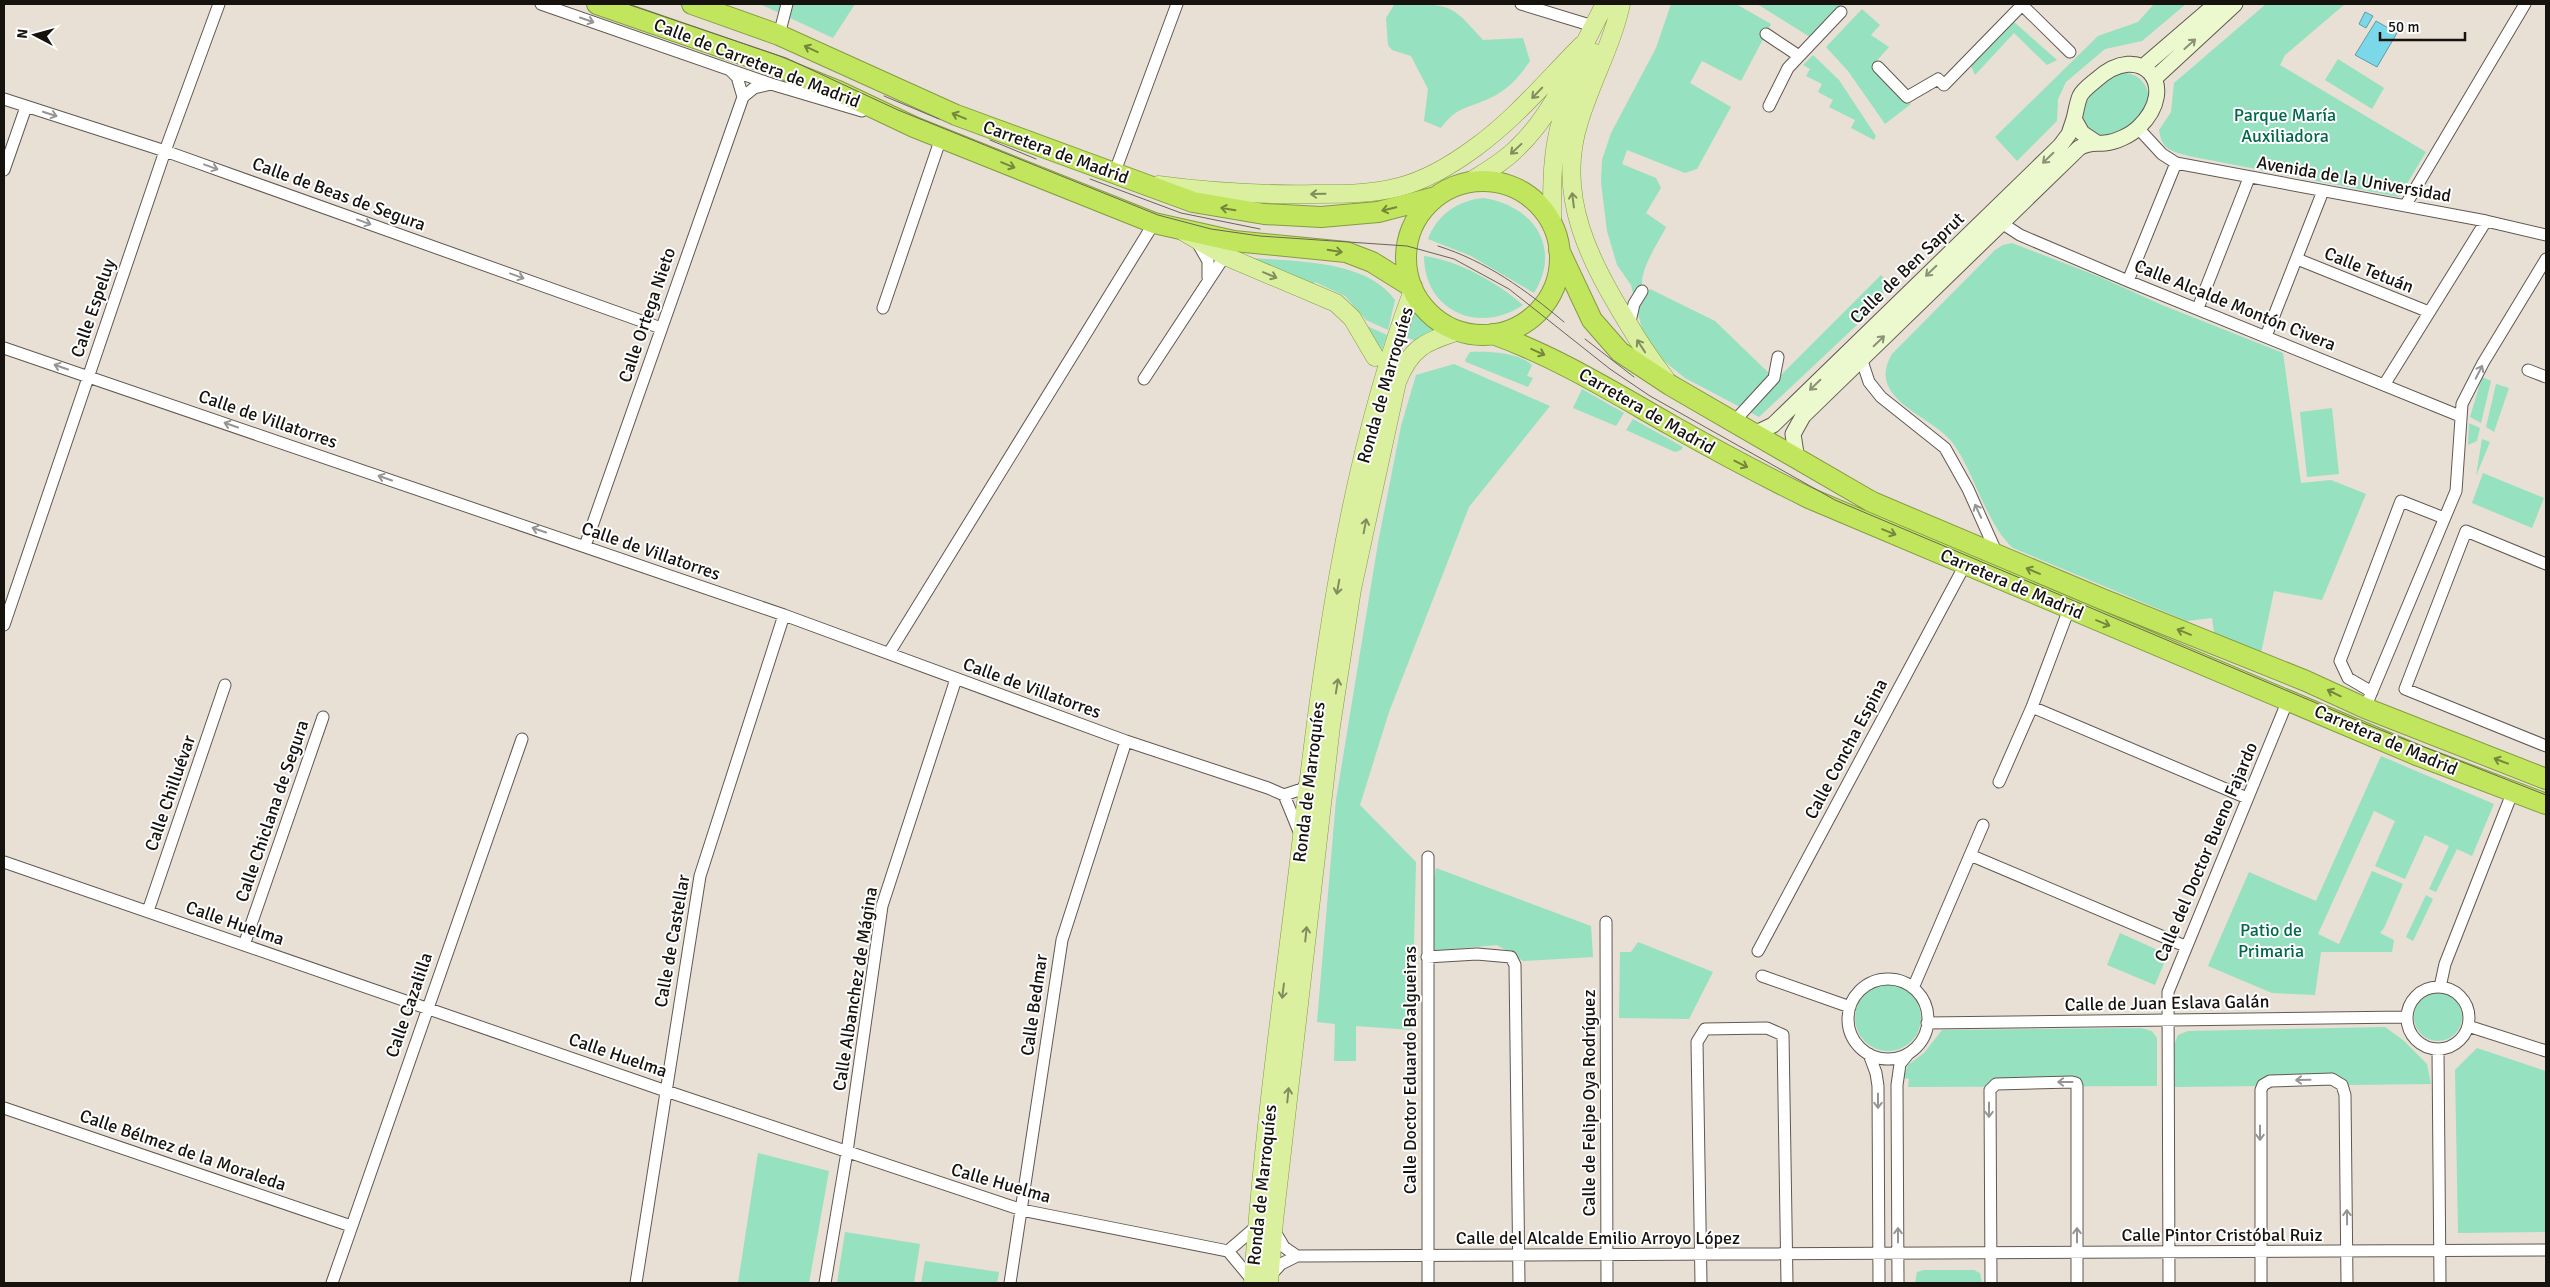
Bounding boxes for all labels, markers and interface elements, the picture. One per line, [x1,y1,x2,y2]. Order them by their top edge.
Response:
north arrow [10,10,60,60]
scale bar [2380,10,2465,42]
street label: Calle de Carretera de Madrid [651,13,863,113]
one-way arrow [579,16,595,25]
text: 50 m [2388,18,2419,36]
text: N [14,28,32,39]
one-way arrow [2183,38,2196,49]
one-way arrow [804,44,819,54]
one-way arrow [1531,87,1543,99]
park label: Parque María Auxiliadora [2234,104,2336,147]
one-way arrow [42,110,58,120]
one-way arrow [952,111,967,120]
street label: Carretera de Madrid [980,115,1132,189]
one-way arrow [1510,143,1523,155]
street label: Avenida de la Universidad [2255,151,2453,207]
street label: Calle de Beas de Segura [249,152,429,236]
one-way arrow [2041,152,2054,164]
one-way arrow [1000,161,1015,170]
one-way arrow [203,163,218,172]
one-way arrow [1310,189,1326,199]
one-way arrow [1568,192,1578,208]
one-way arrow [1220,204,1236,214]
one-way arrow [1382,205,1398,214]
street label: Calle de Ben Saprut [1845,208,1969,328]
one-way arrow [356,218,371,227]
street label: Calle Tetuán [2321,242,2417,298]
street label: Calle Ortega Nieto [614,245,680,385]
one-way arrow [1326,246,1342,256]
street label: Calle Alcalde Montón Civera [2131,254,2339,356]
street label: Calle Espeluy [66,255,120,360]
one-way arrow [1925,265,1937,277]
one-way arrow [1262,271,1277,281]
one-way arrow [509,272,524,281]
street label: Ronda de Marroquíes [1352,304,1418,466]
one-way arrow [1872,335,1884,347]
one-way arrow [1636,339,1646,353]
one-way arrow [1530,347,1545,357]
one-way arrow [53,362,69,371]
street label: Carretera de Madrid [1575,363,1719,459]
one-way arrow [2475,365,2484,380]
one-way arrow [1809,379,1821,391]
street label: Calle de Villatorres [196,385,340,453]
one-way arrow [224,420,239,429]
one-way arrow [1734,459,1749,469]
one-way arrow [378,473,393,482]
one-way arrow [1973,504,1982,519]
street label: Calle de Villatorres [579,517,723,585]
one-way arrow [1361,518,1370,534]
one-way arrow [531,525,547,535]
one-way arrow [1881,527,1896,537]
street label: Carretera de Madrid [1937,544,2087,624]
one-way arrow [2026,565,2041,575]
one-way arrow [1332,579,1342,595]
one-way arrow [2095,619,2110,628]
one-way arrow [2177,627,2192,636]
street label: Calle de Villatorres [960,653,1104,723]
street label: Calle Concha Espina [1800,675,1892,823]
one-way arrow [1332,678,1342,694]
one-way arrow [2327,688,2342,698]
street label: Ronda de Marroquíes [1288,700,1330,864]
street label: Carretera de Madrid [2311,700,2461,780]
street label: Calle Chiclana de Segura [231,717,313,905]
street label: Calle Chilluévar [140,732,200,854]
street label: Calle del Doctor Bueno Fajardo [2150,739,2262,965]
one-way arrow [2494,756,2509,765]
street label: Calle de Castellar [649,872,695,1009]
street label: Calle Albanchez de Mágina [828,885,882,1093]
street label: Calle Huelma [183,896,287,950]
park label: Patio de Primaria [2238,919,2304,962]
one-way arrow [1301,926,1311,942]
street label: Calle Doctor Eduardo Balgueiras [1399,946,1421,1194]
street label: Calle Cazalilla [381,950,437,1060]
street label: Calle Bedmar [1016,952,1052,1057]
one-way arrow [1278,983,1288,999]
street label: Calle de Felipe Oya Rodríguez [1578,990,1600,1216]
street label: Calle de Juan Eslava Galán [2064,990,2270,1016]
street label: Calle Huelma [566,1028,670,1082]
one-way arrow [2295,1075,2312,1085]
one-way arrow [2058,1078,2074,1087]
one-way arrow [1283,1088,1293,1104]
one-way arrow [1873,1092,1883,1109]
one-way arrow [1984,1101,1994,1117]
street label: Ronda de Marroquíes [1243,1103,1281,1267]
street label: Calle Bélmez de la Moraleda [77,1104,289,1196]
one-way arrow [2255,1124,2265,1141]
street label: Calle Huelma [949,1158,1053,1208]
one-way arrow [2342,1209,2352,1226]
street label: Calle Pintor Cristóbal Ruiz [2121,1224,2323,1246]
street label: Calle del Alcalde Emilio Arroyo López [1456,1227,1740,1249]
one-way arrow [1893,1227,1903,1243]
one-way arrow [2072,1227,2082,1243]

